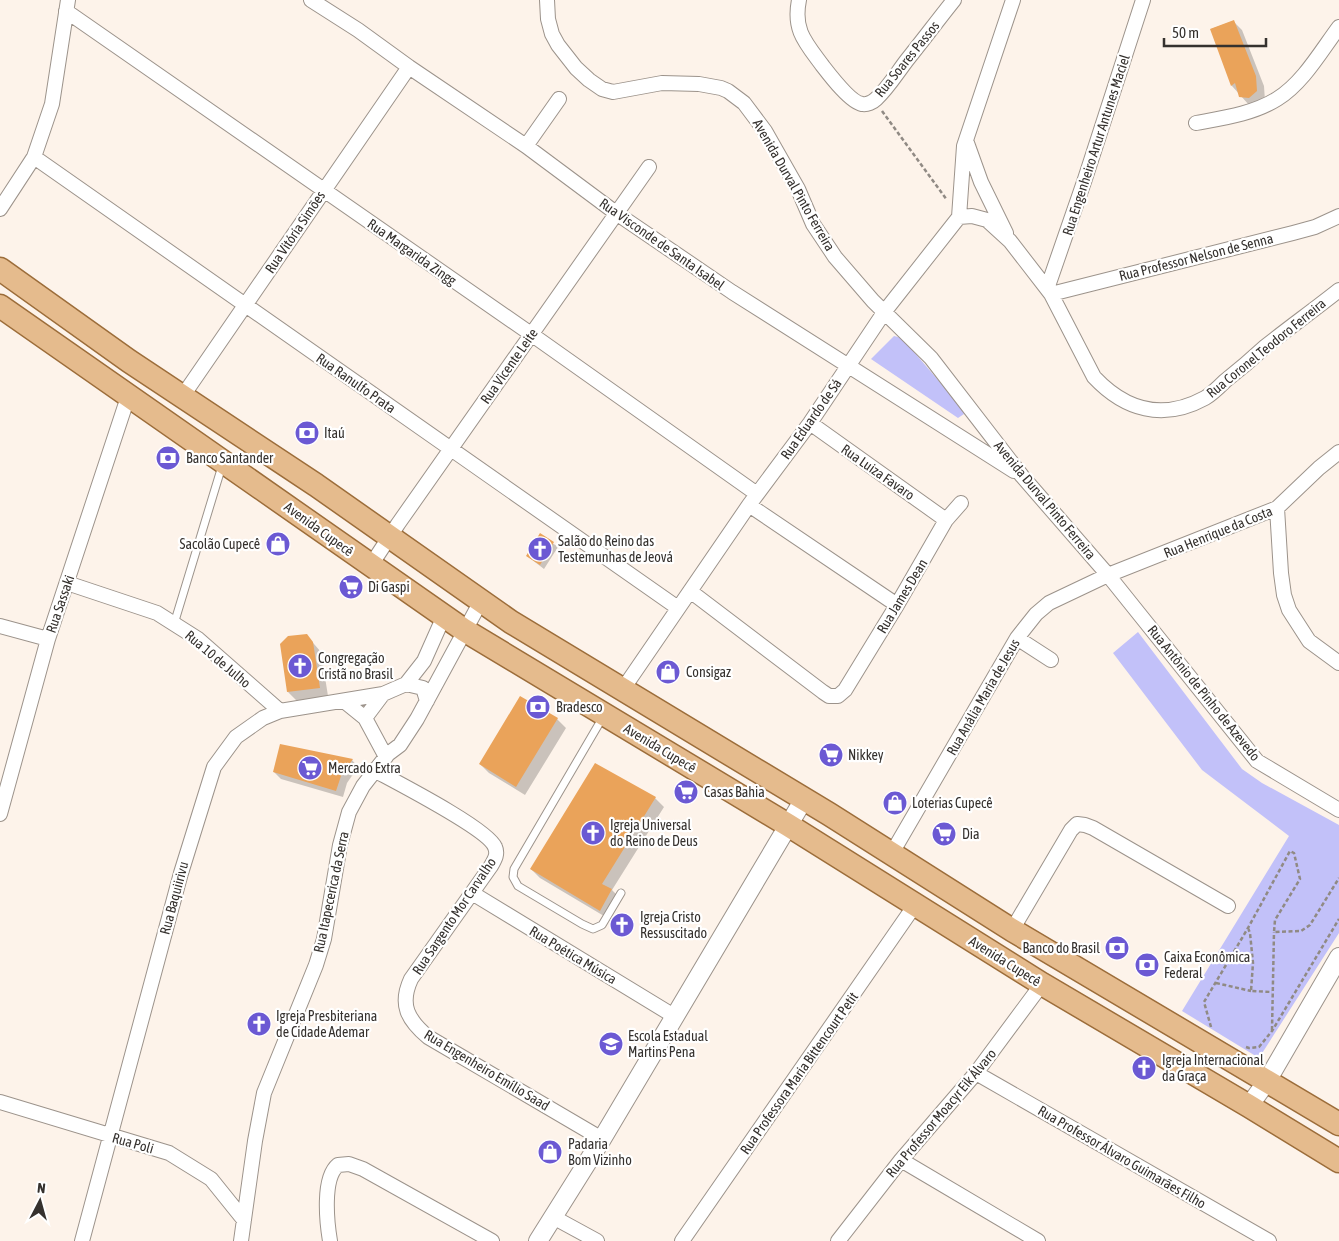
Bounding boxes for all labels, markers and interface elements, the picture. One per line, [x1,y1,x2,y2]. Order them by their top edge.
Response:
scale bar [1164,15,1266,47]
street label: Rua Soares Passos [872,18,943,100]
text: 50 m [1172,24,1199,41]
street label: Rua Engenheiro Artur Antunes Maciel [1059,52,1133,238]
street label: Avenida Durval Pinto Ferreira [750,116,838,254]
street label: Rua Vitória Simões [262,188,328,276]
street label: Rua Visconde de Santa Isabel [596,195,728,293]
street label: Rua Margarida Zingg [365,215,459,289]
street label: Rua Professor Nelson de Senna [1117,230,1275,284]
street label: Rua Coronel Teodoro Ferreira [1203,295,1329,401]
street label: Rua Vicente Leite [477,325,541,407]
street label: Rua Ranulfo Prata [313,350,399,416]
street label: Rua Eduardo de Sá [777,376,845,462]
bank icon: Itaú [294,420,320,446]
place label: Itaú [324,425,345,441]
street label: Avenida Durval Pinto Ferreira [991,438,1099,562]
street label: Rua Luiza Favaro [838,441,918,503]
bank icon: Banco Santander [155,445,181,471]
place label: Banco Santander [186,450,274,466]
street label: Avenida Cupecê [281,499,357,559]
street label: Rua Henrique da Costa [1161,503,1275,561]
shop icon: Sacolão Cupecê [265,531,291,557]
place label: Salão do Reino das Testemunhas de Jeová [558,533,673,565]
place label: Sacolão Cupecê [180,536,260,552]
church icon: Salão do Reino das Testemunhas de Jeová [527,536,553,562]
street label: Rua James Dean [874,556,930,636]
street label: Rua Sassaki [43,573,77,635]
supermarket icon: Di Gaspi [338,574,364,600]
place label: Di Gaspi [368,579,410,595]
street label: Rua Antônio de Pinho de Azevedo [1144,622,1264,764]
street label: Rua 10 de Julho [182,627,254,691]
street label: Rua Anália Maria de Jesus [943,636,1023,758]
place label: Congregação Cristã no Brasil [318,650,393,682]
church icon: Congregação Cristã no Brasil [287,653,313,679]
shop icon: Consigaz [655,659,681,685]
place label: Consigaz [686,664,731,680]
bank icon: Bradesco [525,694,551,720]
place label: Bradesco [556,699,603,715]
street label: Avenida Cupecê [621,720,699,776]
supermarket icon: Nikkey [818,742,844,768]
place label: Nikkey [848,747,884,763]
supermarket icon: Mercado Extra [297,755,323,781]
place label: Mercado Extra [328,760,401,776]
supermarket icon: Casas Bahia [673,779,699,805]
place label: Casas Bahia [704,784,765,800]
shop icon: Loterias Cupecê [882,790,908,816]
place label: Loterias Cupecê [912,795,993,811]
place label: Igreja Universal do Reino de Deus [610,817,698,849]
church icon: Igreja Universal do Reino de Deus [580,820,606,846]
supermarket icon: Dia [931,821,957,847]
place label: Dia [962,826,980,842]
street label: Rua Itapecerica da Serra [310,830,352,954]
street label: Rua Sargento Mor Carvalho [409,854,499,978]
street label: Rua Baquiirivu [157,860,191,936]
place label: Igreja Cristo Ressuscitado [640,909,707,941]
church icon: Igreja Cristo Ressuscitado [609,912,635,938]
street label: Rua Poética Música [527,923,619,987]
street label: Avenida Cupecê [966,933,1044,989]
bank icon: Banco do Brasil [1104,935,1130,961]
place label: Banco do Brasil [1022,940,1100,956]
place label: Caixa Econômica Federal [1164,949,1250,981]
bank icon: Caixa Econômica Federal [1134,952,1160,978]
street label: Rua Professora Maria Bittencourt Petit [737,989,861,1157]
place label: Igreja Presbiteriana de Cidade Ademar [276,1008,377,1040]
church icon: Igreja Presbiteriana de Cidade Ademar [246,1011,272,1037]
street label: Rua Engenheiro Emílio Saad [422,1026,552,1114]
place label: Escola Estadual Martins Pena [628,1028,708,1060]
school or university icon: Escola Estadual Martins Pena [598,1031,624,1057]
street label: Rua Professor Moacyr Eik Álvaro [883,1046,999,1180]
place label: Igreja Internacional da Graça [1162,1052,1264,1084]
church icon: Igreja Internacional da Graça [1131,1055,1157,1081]
street label: Rua Professor Álvaro Guimarães Filho [1035,1102,1209,1212]
street label: Rua Poli [110,1129,156,1157]
place label: Padaria Bom Vizinho [568,1136,632,1168]
shop icon: Padaria Bom Vizinho [537,1139,563,1165]
north arrow [15,1176,65,1226]
text: N [36,1180,46,1196]

